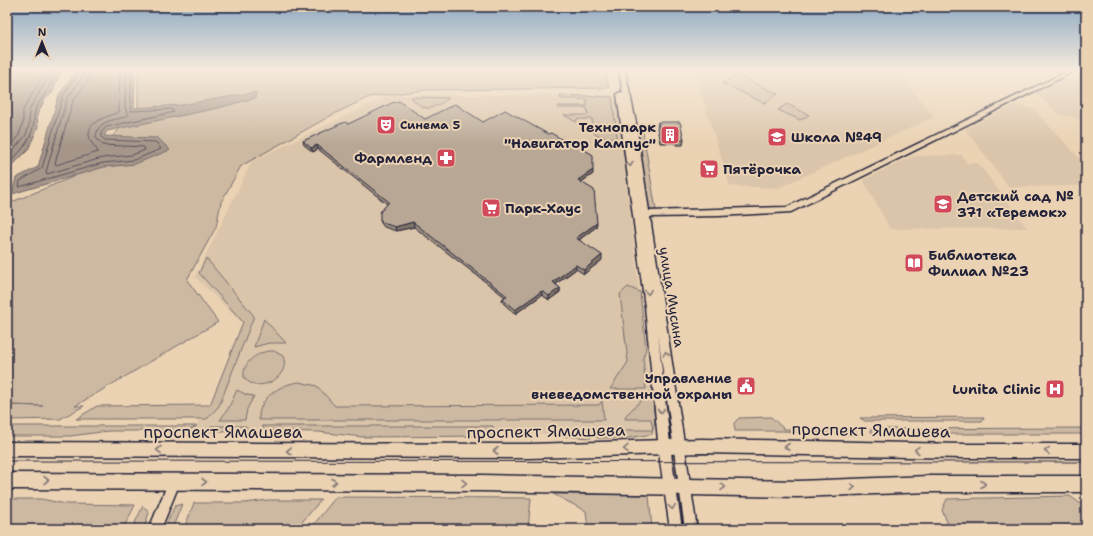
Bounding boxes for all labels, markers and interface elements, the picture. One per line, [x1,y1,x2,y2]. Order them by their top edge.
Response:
north arrow [22,22,62,62]
text: N [38,25,47,40]
theatre icon: Синема 5 [375,114,397,136]
place label: Синема 5 [400,117,460,133]
place label: Технопарк "Навигатор Кампус" [504,118,656,152]
building icon: Технопарк "Навигатор Кампус" [659,124,681,146]
school or university icon: Школа №49 [766,126,788,148]
place label: Школа №49 [791,128,882,146]
pharmacy icon: Фармленд [435,147,457,169]
place label: Фармленд [354,149,432,167]
supermarket icon: Пятёрочка [698,158,720,180]
place label: Пятёрочка [723,160,802,178]
one-way arrow [625,161,634,167]
place label: Детский сад № 371 «Теремок» [957,187,1074,221]
school or university icon: Детский сад № 371 «Теремок» [932,193,954,215]
supermarket icon: Парк-Хаус [480,197,502,219]
place label: Парк-Хаус [505,199,581,217]
street label: улица Мусина [655,246,689,349]
place label: Библиотека Филиал №23 [928,246,1029,280]
library icon: Библиотека Филиал №23 [903,252,925,274]
one-way arrow [643,289,652,295]
one-way arrow [662,350,671,357]
place label: Управление вневедомственной охраны [531,369,732,403]
public building icon: Управление вневедомственной охраны [735,375,757,397]
hospital icon: Lunita Clinic [1044,378,1066,400]
place label: Lunita Clinic [952,380,1041,398]
one-way arrow [656,408,665,414]
street label: проспект Ямашева [791,418,951,442]
street label: проспект Ямашева [466,419,626,443]
street label: проспект Ямашева [144,421,303,443]
one-way arrow [784,443,790,451]
one-way arrow [623,445,629,453]
one-way arrow [156,446,162,454]
one-way arrow [914,446,920,454]
one-way arrow [286,447,292,455]
one-way arrow [493,447,499,455]
one-way arrow [1044,447,1050,455]
one-way arrow [43,476,49,484]
one-way arrow [201,478,207,486]
one-way arrow [331,478,337,486]
one-way arrow [461,479,467,487]
one-way arrow [980,480,986,488]
one-way arrow [720,483,726,491]
one-way arrow [850,483,856,491]
one-way arrow [667,504,676,510]

